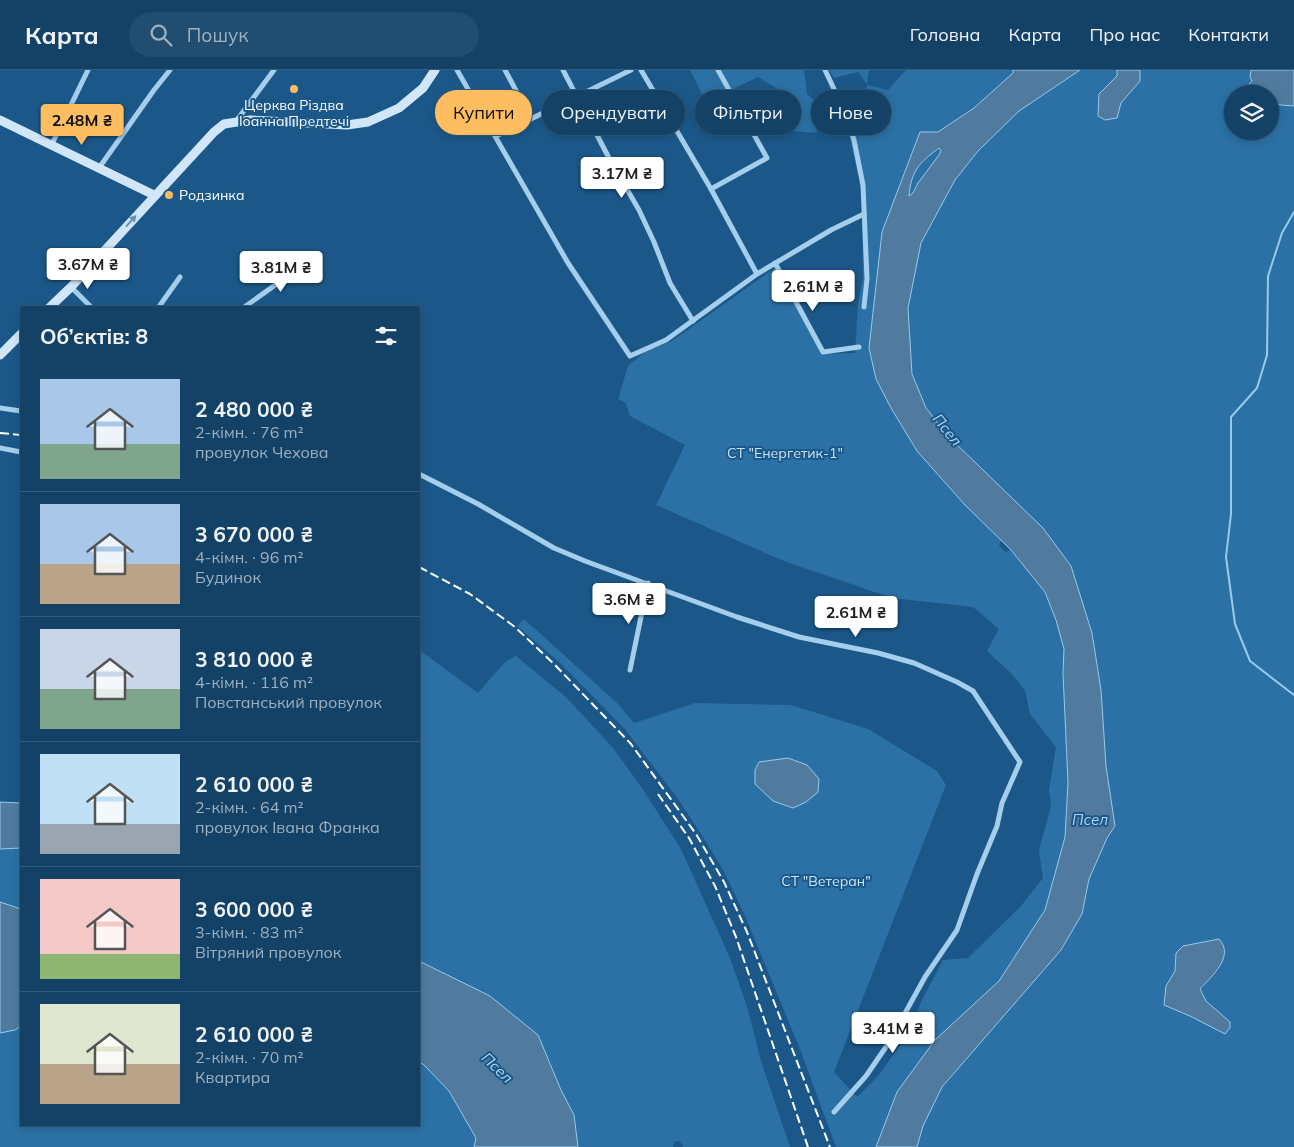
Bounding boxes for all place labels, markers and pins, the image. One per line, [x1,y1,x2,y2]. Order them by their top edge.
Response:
marker: Церква Різдва Іоанна Предтечі [288,83,300,95]
place label: Церква Різдва Іоанна Предтечі [239,96,349,130]
pin: 2.48M ₴ [36,104,128,146]
pin: 3.17M ₴ [576,156,668,199]
place label: Родзинка [179,186,244,204]
marker: Родзинка [163,189,175,201]
pin: 3.67M ₴ [42,248,134,290]
pin: 3.81M ₴ [235,250,327,293]
pin: 2.61M ₴ [767,270,859,312]
pin: 3.6M ₴ [588,582,670,625]
pin: 2.61M ₴ [810,596,902,638]
pin: 3.41M ₴ [847,1012,939,1054]

